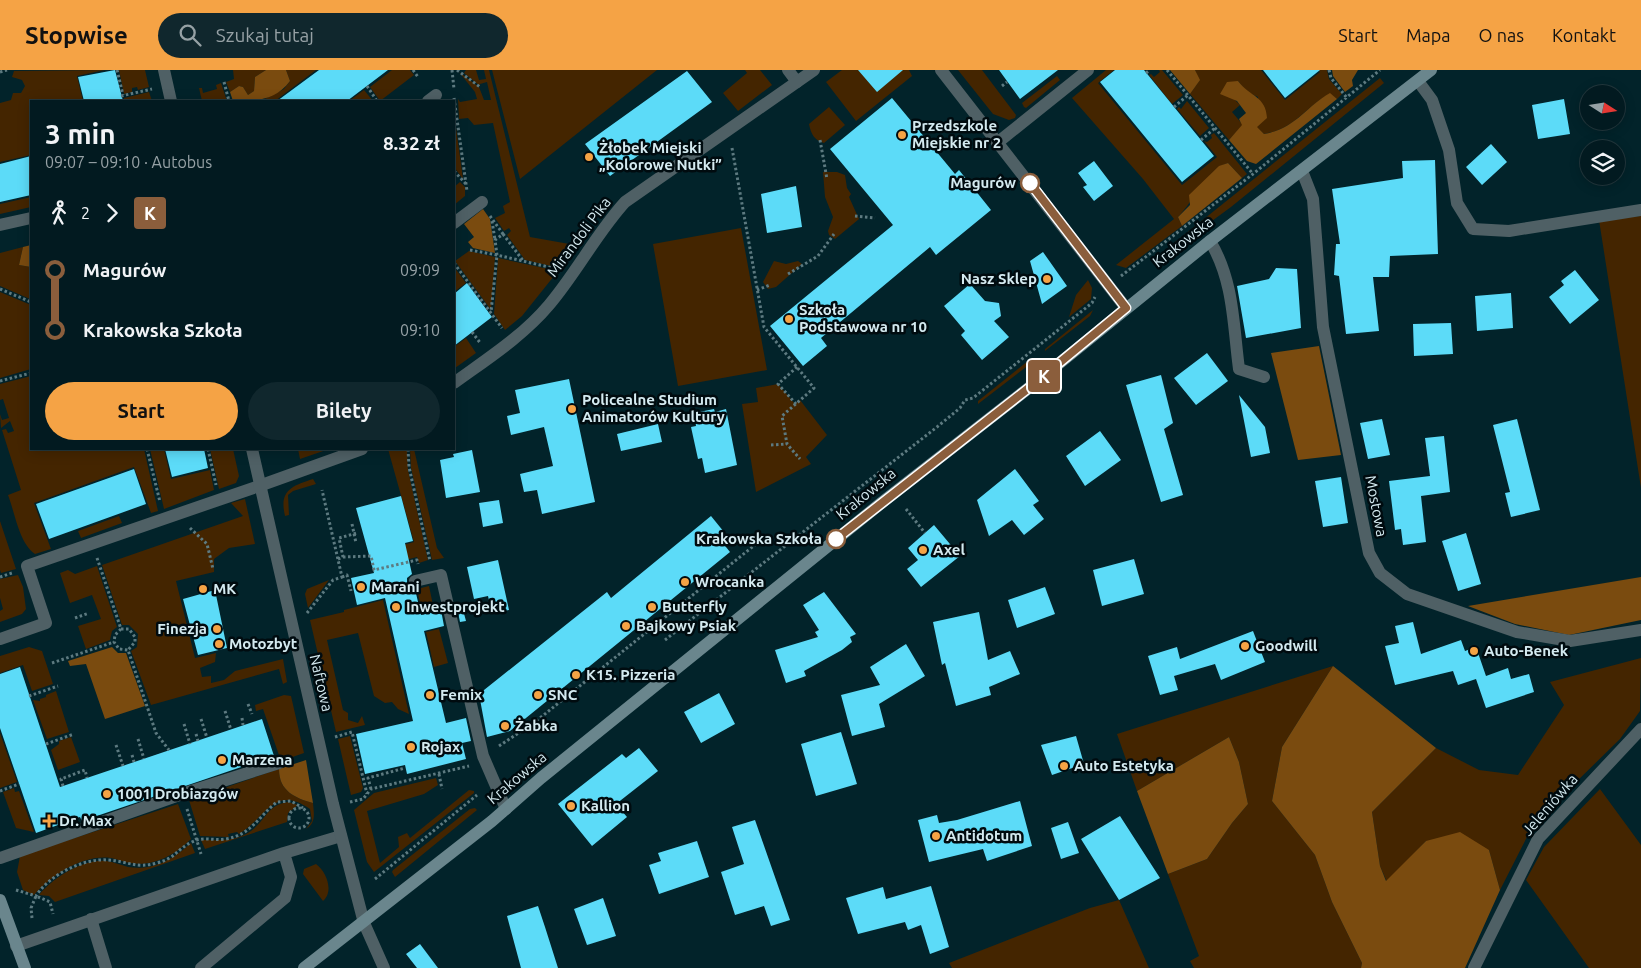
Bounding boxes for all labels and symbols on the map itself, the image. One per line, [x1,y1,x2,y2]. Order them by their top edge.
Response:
north arrow [1580,85,1625,130]
place label: Przedszkole Miejskie nr 2 [912,117,1001,151]
marker: Przedszkole Miejskie nr 2 [896,129,908,141]
place label: Żłobek Miejski „Kolorowe Nutki” [599,139,722,173]
marker: Żłobek Miejski „Kolorowe Nutki” [583,151,595,163]
marker: Magurów [1020,173,1040,193]
place label: Magurów [950,174,1016,191]
street label: Mirandoli Pika [543,194,614,280]
street label: Krakowska [1149,213,1216,270]
place label: Nasz Sklep [961,270,1037,287]
marker: Nasz Sklep [1041,273,1053,285]
place label: Szkoła Podstawowa nr 10 [799,301,927,335]
marker: Szkoła Podstawowa nr 10 [783,313,795,325]
line badge: K [1028,360,1060,392]
place label: Policealne Studium Animatorów Kultury [582,391,725,425]
marker: Policealne Studium Animatorów Kultury [566,403,578,415]
street label: Krakowska [832,464,899,523]
street label: Mostowa [1362,474,1391,538]
marker: Krakowska Szkoła [826,529,846,549]
place label: Krakowska Szkoła [696,530,822,547]
place label: Axel [933,541,965,558]
marker: Axel [917,544,929,556]
place label: Wrocanka [695,573,764,590]
marker: Wrocanka [679,576,691,588]
place label: Marani [371,578,420,595]
place label: MK [213,580,236,597]
marker: Marani [355,581,367,593]
marker: MK [197,583,209,595]
place label: Inwestprojekt [406,598,505,615]
place label: Butterfly [662,598,727,615]
marker: Inwestprojekt [390,601,402,613]
marker: Butterfly [646,601,658,613]
place label: Bajkowy Psiak [636,617,737,634]
place label: Finezja [157,620,207,637]
marker: Bajkowy Psiak [620,620,632,632]
marker: Finezja [211,623,223,635]
place label: Motozbyt [229,635,298,652]
place label: Goodwill [1255,637,1318,654]
marker: Motozbyt [213,638,225,650]
marker: Goodwill [1239,640,1251,652]
place label: Auto-Benek [1484,642,1569,659]
marker: Auto-Benek [1468,645,1480,657]
street label: Naftowa [307,653,336,713]
place label: K15. Pizzeria [586,666,675,683]
marker: K15. Pizzeria [570,669,582,681]
place label: Femix [440,686,482,703]
place label: SNC [548,686,578,703]
marker: Femix [424,689,436,701]
marker: SNC [532,689,544,701]
place label: Żabka [515,717,558,734]
marker: Żabka [499,720,511,732]
place label: Rojax [421,738,460,755]
marker: Rojax [405,741,417,753]
street label: Krakowska [484,748,550,807]
place label: Marzena [232,751,292,768]
marker: Marzena [216,754,228,766]
place label: Auto Estetyka [1074,757,1174,774]
marker: Auto Estetyka [1058,760,1070,772]
street label: Jeleniówka [1518,771,1581,839]
place label: 1001 Drobiazgów [117,785,239,802]
marker: 1001 Drobiazgów [101,788,113,800]
place label: Kallion [581,797,630,814]
marker: Kallion [565,800,577,812]
place label: Dr. Max [59,812,112,829]
marker: Dr. Max [43,815,55,827]
place label: Antidotum [946,827,1022,844]
marker: Antidotum [930,830,942,842]

